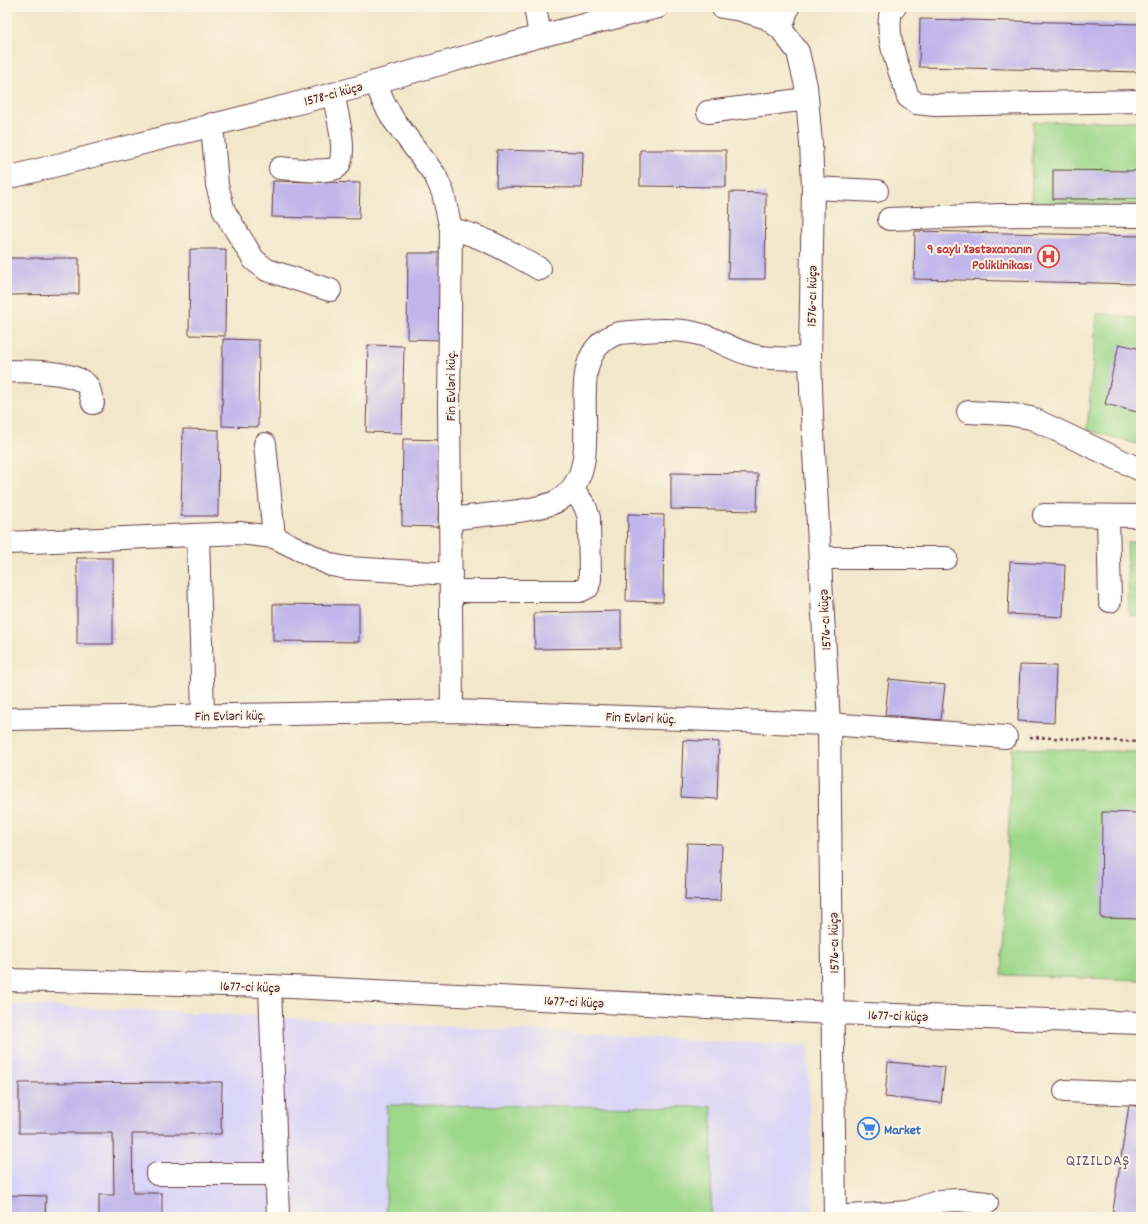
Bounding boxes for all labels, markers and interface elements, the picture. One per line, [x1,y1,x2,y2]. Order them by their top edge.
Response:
street label: 1578-ci küçə [302,77,365,112]
place label: 9 saylı Xəstəxananın Poliklinikası [927,240,1033,276]
hospital icon: 9 saylı Xəstəxananın Poliklinikası [1035,243,1061,269]
street label: 1576-cı küçə [802,265,824,327]
street label: Fin Evləri küç. [442,351,462,421]
street label: 1576-cı küçə [814,589,838,651]
street label: Fin Evləri küç. [195,706,266,728]
street label: Fin Evləri küç. [605,708,677,730]
street label: 1576-cı küçə [824,912,846,974]
street label: 1677-ci küçə [219,977,280,999]
street label: 1677-ci küçə [543,991,605,1015]
street label: 1677-ci küçə [867,1006,928,1028]
supermarket icon: Market [856,1116,882,1142]
place label: Market [884,1121,922,1141]
district label: QIZILDAŞ [1066,1150,1130,1173]

